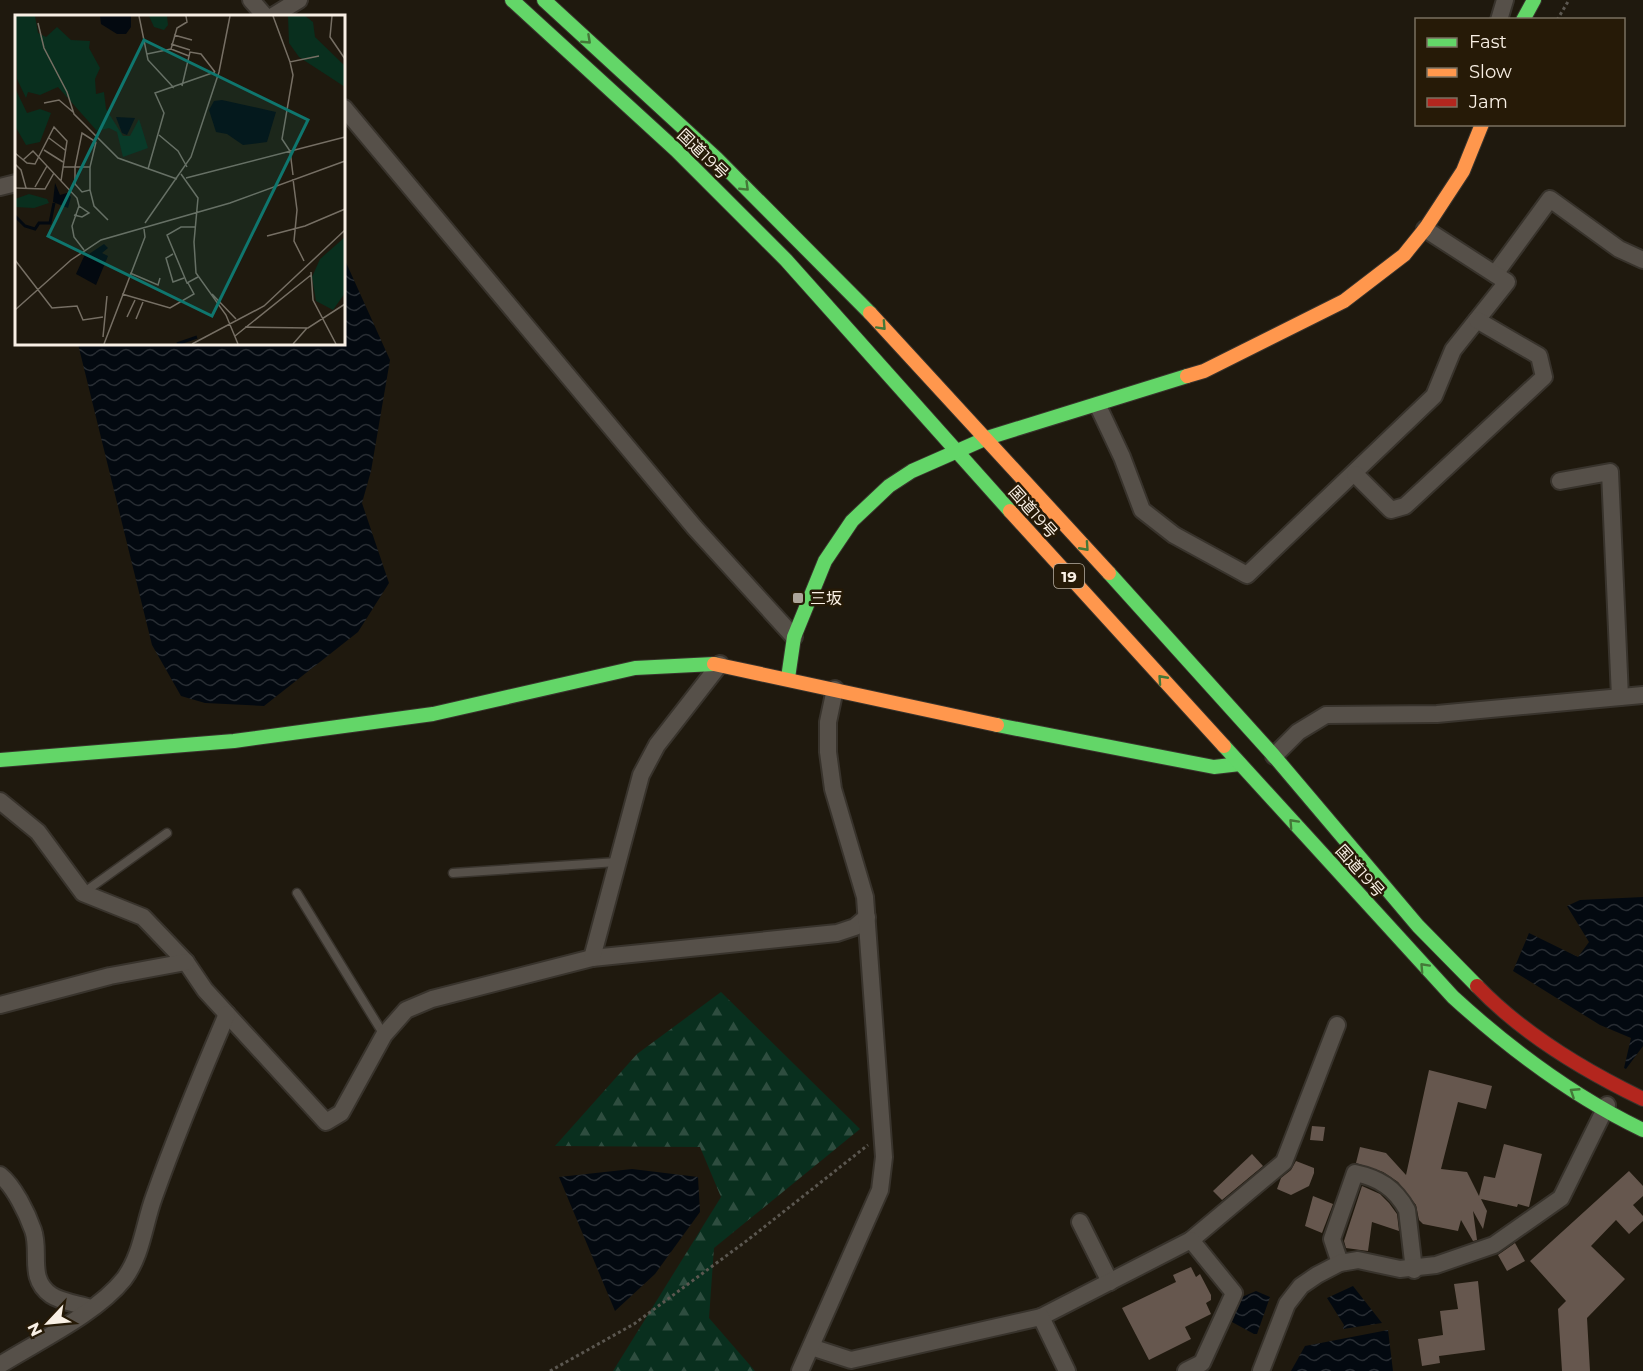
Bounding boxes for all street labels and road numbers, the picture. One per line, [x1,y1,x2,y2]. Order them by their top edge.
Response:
street label: 国道19号 [674,125,732,183]
street label: 国道19号 [1005,482,1061,542]
road number: 19 [1054,564,1084,588]
street label: 国道19号 [1332,841,1388,901]

